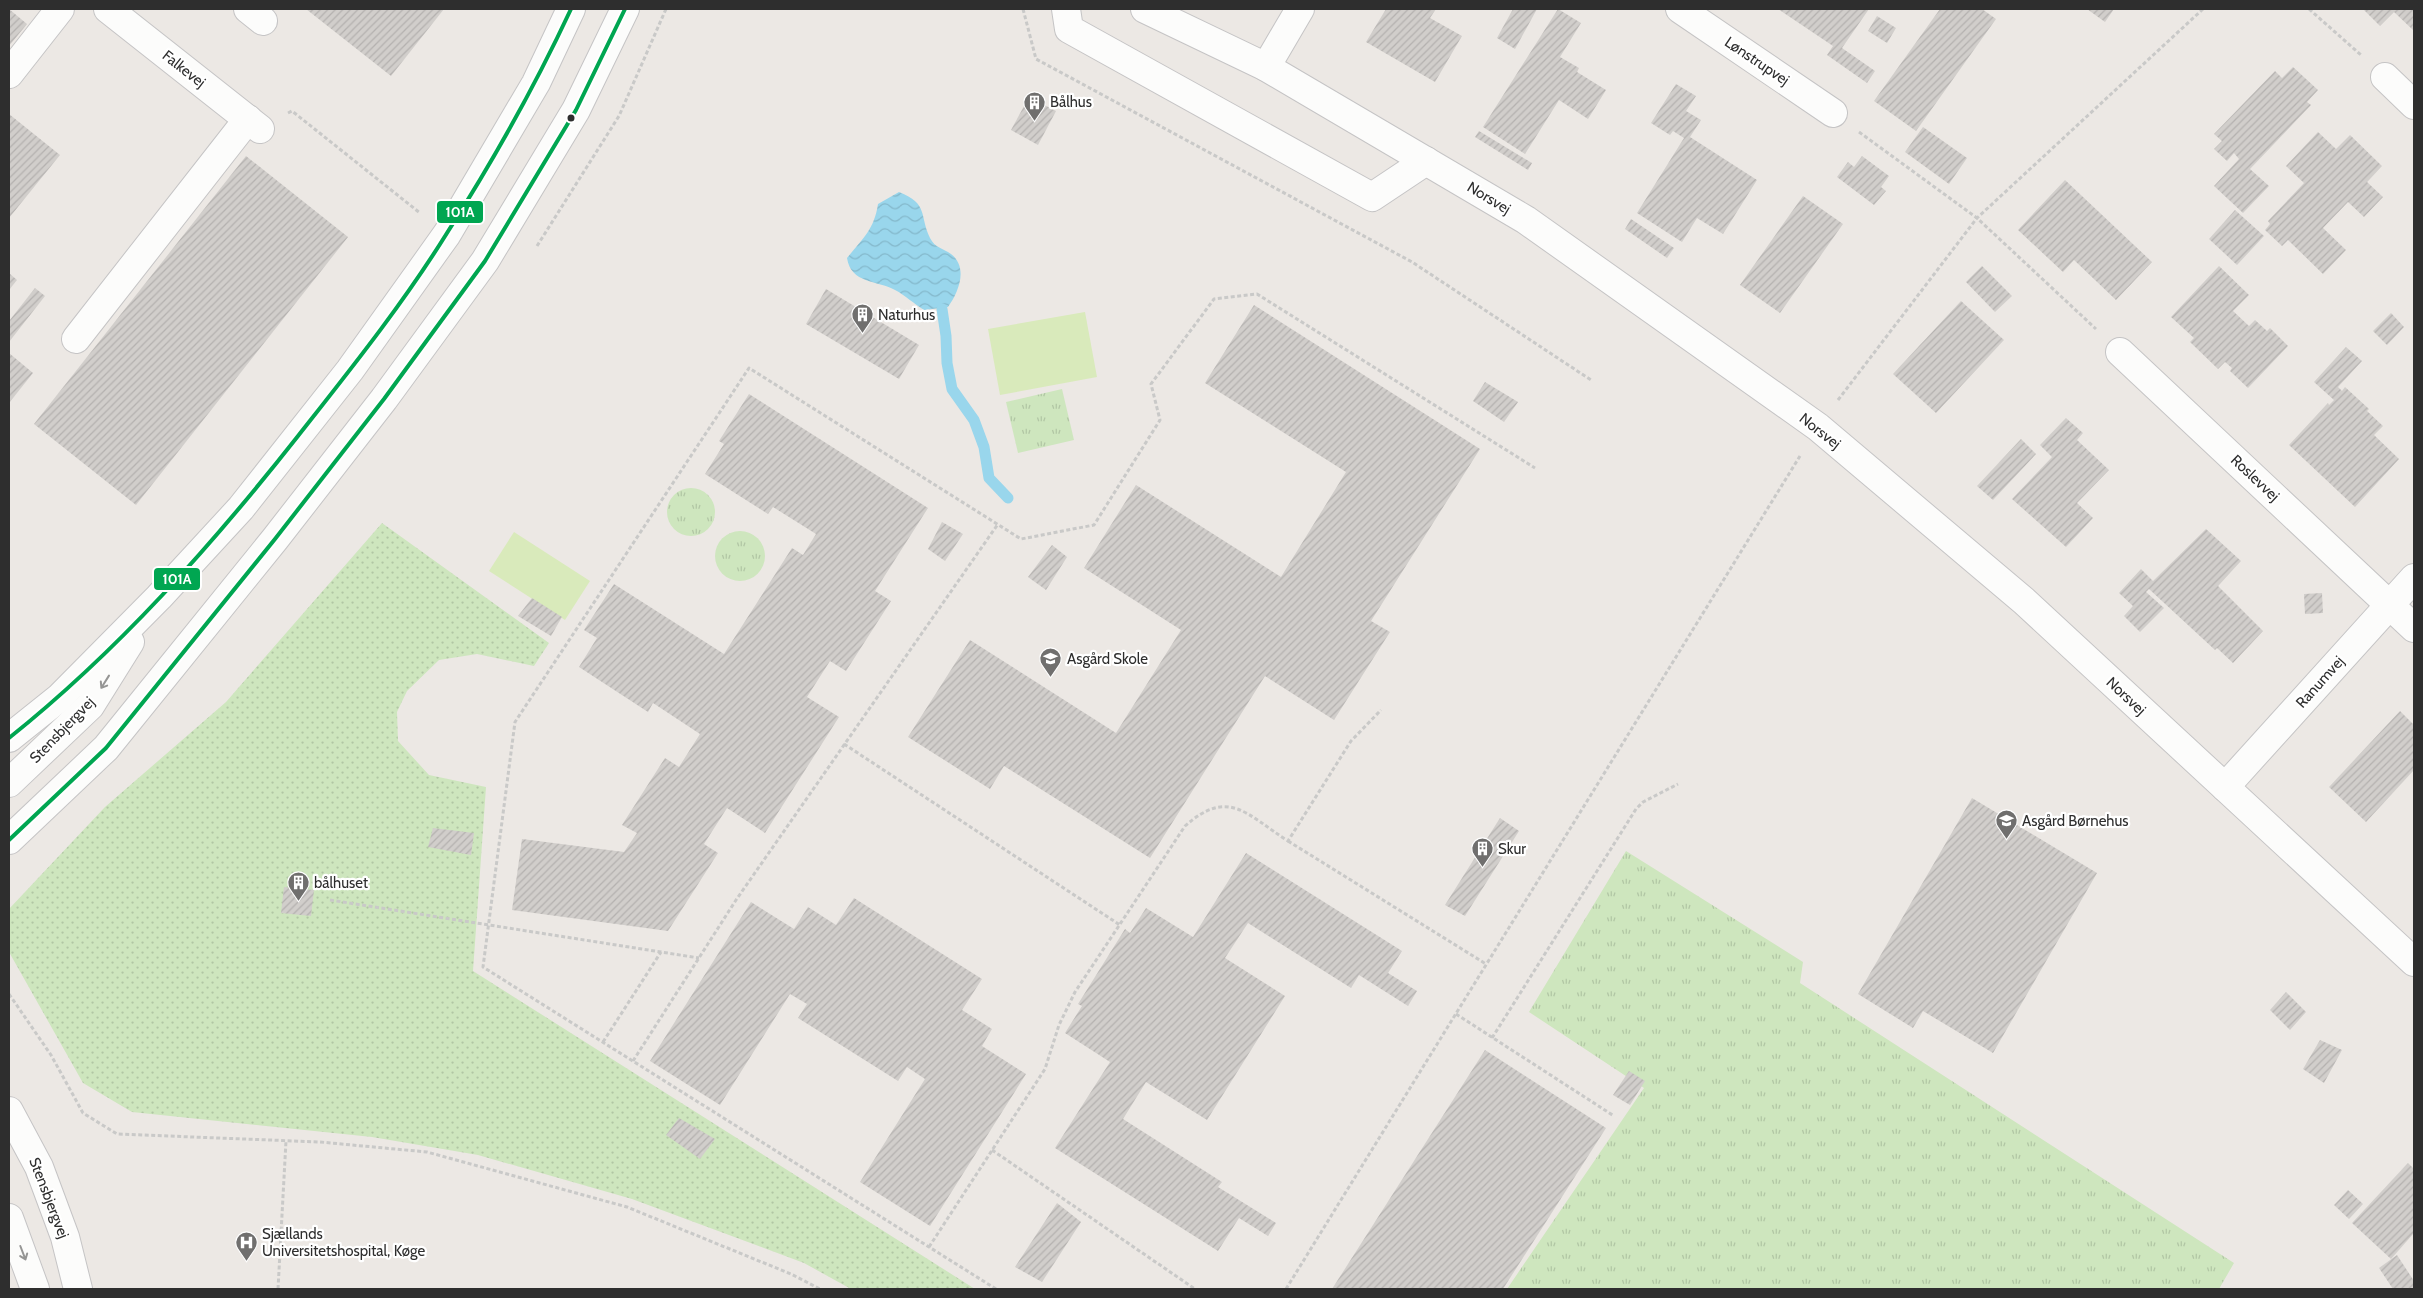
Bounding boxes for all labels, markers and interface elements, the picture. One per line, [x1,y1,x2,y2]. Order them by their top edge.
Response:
street label: Lønstrupvej [1721,33,1793,89]
street label: Falkevej [159,47,209,91]
building icon: Bålhus [1022,90,1046,121]
place label: Bålhus [1050,93,1092,111]
unlabelled marker [566,113,576,123]
street label: Norsvej [1464,178,1514,218]
line badge: 101A [436,200,484,224]
text: 101A [446,203,475,221]
building icon: Naturhus [850,303,874,334]
place label: Naturhus [878,306,935,324]
street label: Norsvej [1796,409,1844,453]
street label: Roslevvej [2227,451,2283,505]
line badge: 101A [153,567,201,591]
text: 101A [163,570,192,588]
school or university icon: Asgård Skole [1039,647,1063,678]
place label: Asgård Skole [1067,650,1148,668]
street label: Ranumvej [2292,652,2348,712]
street label: Norsvej [2102,673,2150,719]
one-way arrow [100,675,110,689]
street label: Stensbjergvej [26,693,98,767]
school or university icon: Asgård Børnehus [1994,809,2018,840]
place label: Asgård Børnehus [2022,812,2129,830]
building icon: Skur [1470,837,1494,868]
place label: Skur [1498,840,1526,858]
building icon: bålhuset [286,871,310,902]
place label: bålhuset [314,874,368,892]
street label: Stensbjergvej [25,1155,73,1241]
place label: Sjællands Universitetshospital, Køge [262,1225,425,1260]
hospital icon: Sjællands Universitetshospital, Køge [234,1231,258,1262]
one-way arrow [18,1245,28,1260]

